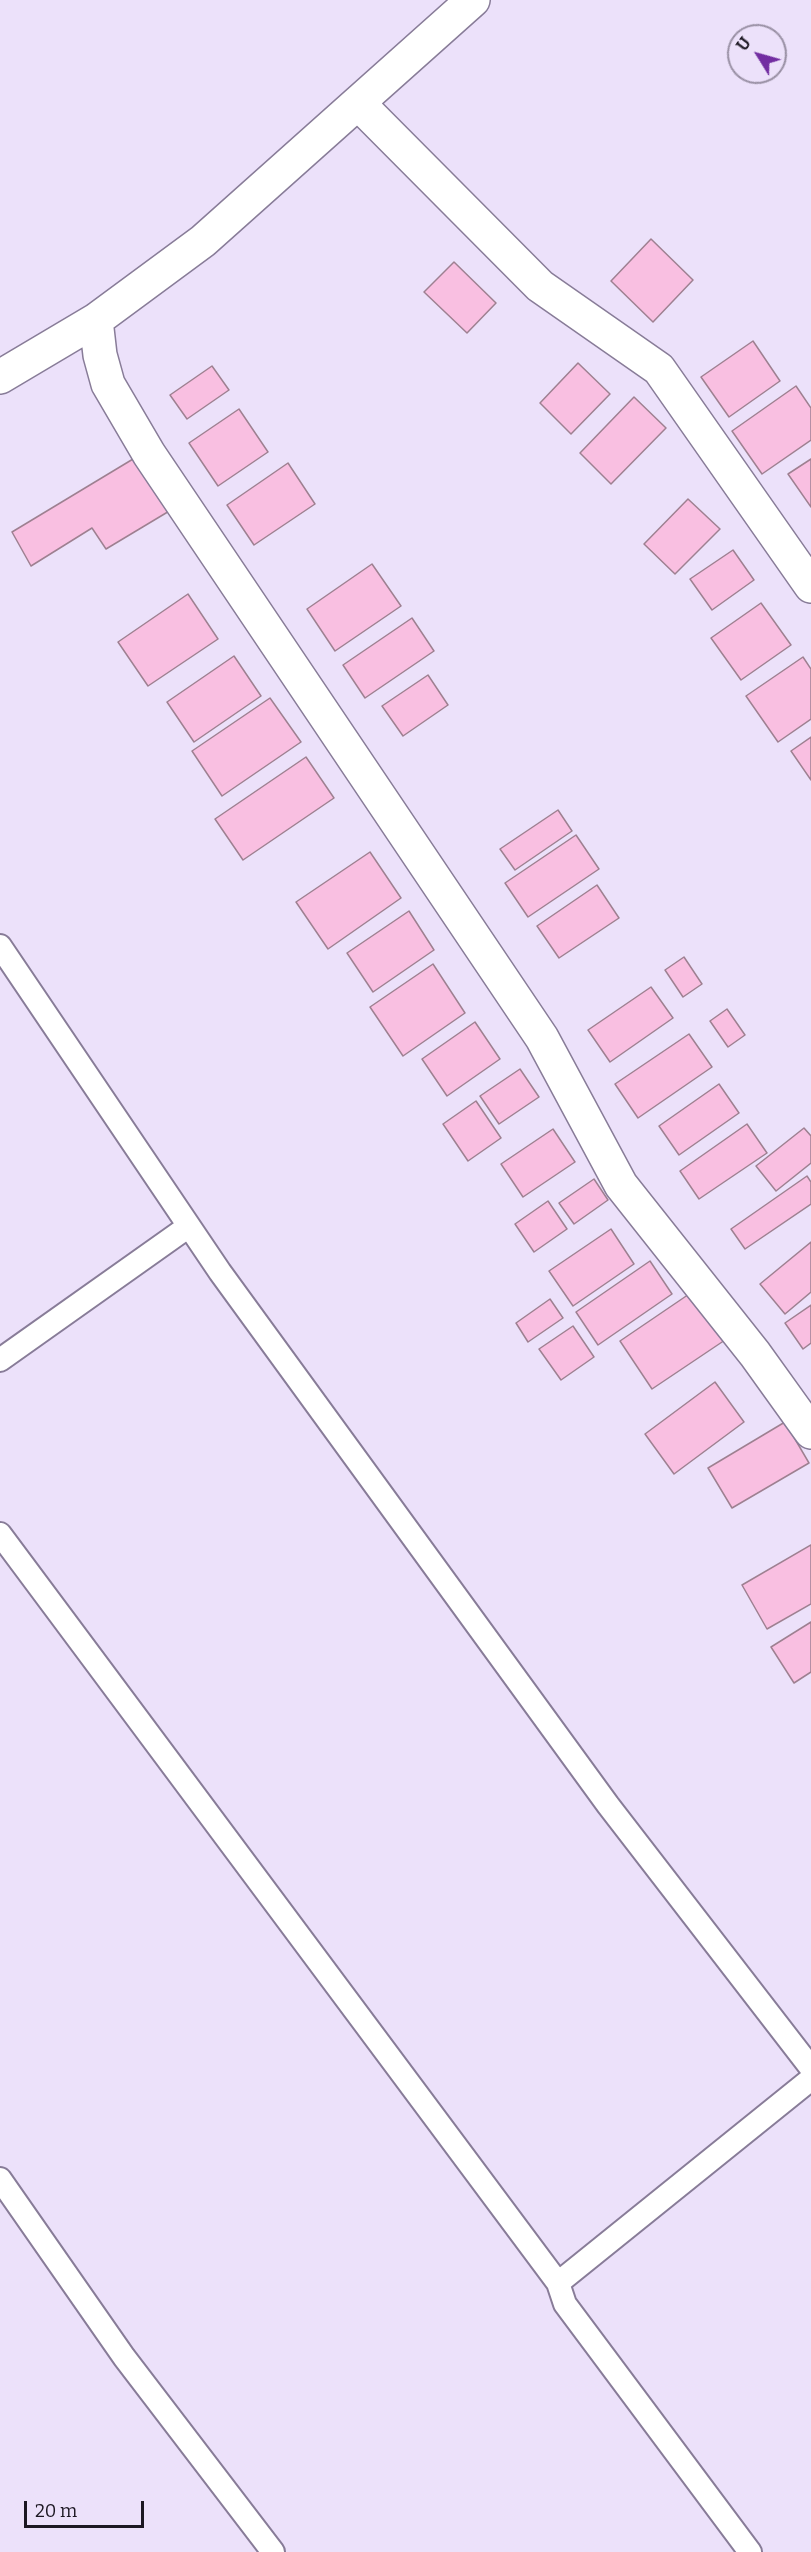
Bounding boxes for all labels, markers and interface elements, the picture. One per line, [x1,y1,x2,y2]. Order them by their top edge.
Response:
north arrow [727,24,787,84]
text: U [733,34,755,55]
scale bar [27,2489,147,2527]
text: 20 m [35,2500,77,2522]

